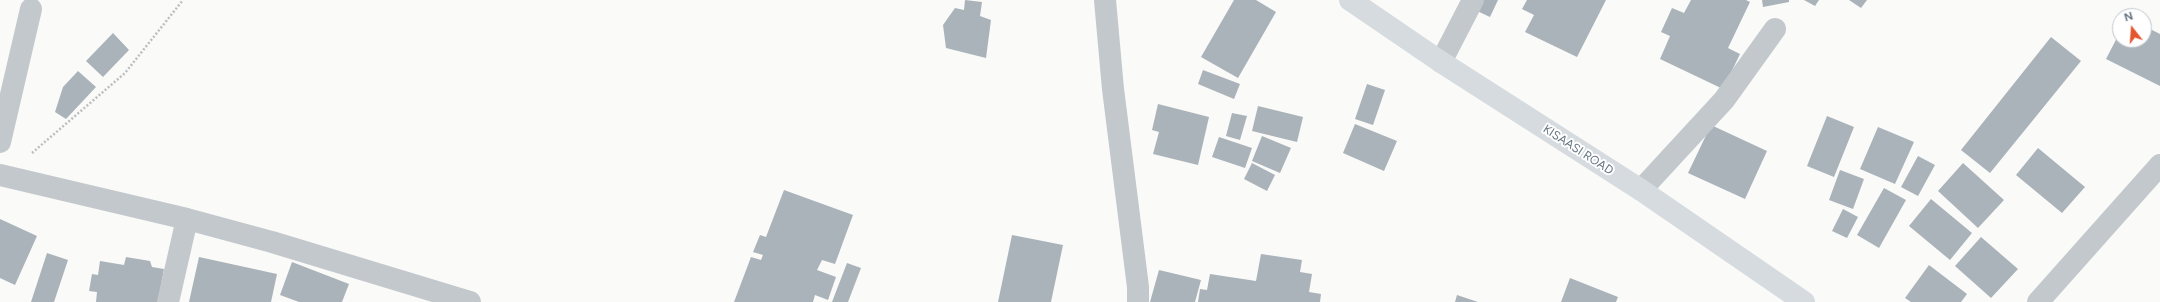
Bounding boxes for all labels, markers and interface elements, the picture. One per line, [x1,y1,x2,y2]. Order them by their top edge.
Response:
north arrow [2112,8,2152,48]
text: N [2123,10,2135,24]
street label: KISAASI ROAD [1540,122,1616,178]

